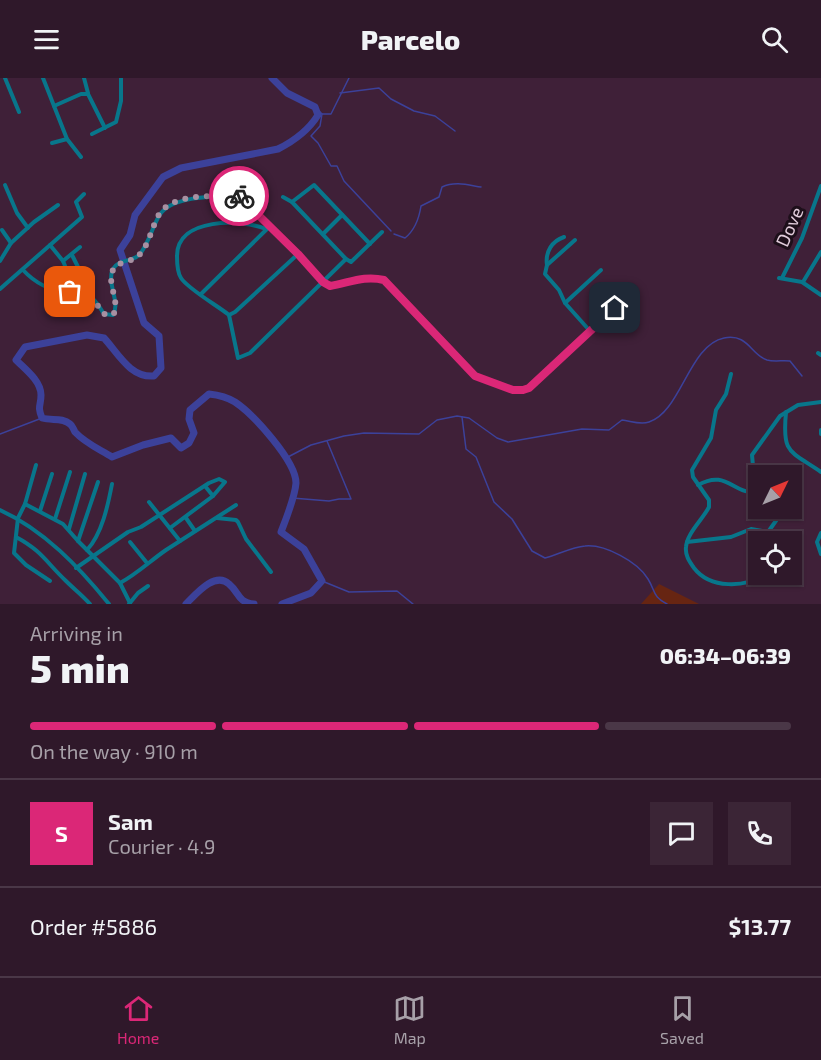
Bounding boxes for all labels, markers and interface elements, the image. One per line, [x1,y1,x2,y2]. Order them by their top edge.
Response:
icon: menu [30,23,63,56]
text: Parcelo [361,23,460,55]
icon: search [758,23,791,56]
courier [209,166,269,226]
icon: bike [223,180,256,213]
street label: Dove [771,203,808,250]
pin [44,266,95,317]
icon: bag [53,275,86,308]
pin [589,282,640,333]
icon: home [598,291,631,324]
north arrow [748,465,802,519]
map controls [748,465,802,585]
button: locate [748,531,802,585]
text: Arriving in [30,621,123,645]
text: 06:34–06:39 [660,642,791,668]
text: 5 min [30,644,130,691]
text: On the way · 910 m [30,739,198,763]
button: chat [650,802,713,865]
button: phone [728,802,791,865]
text: Sam [108,808,153,834]
text: S [55,820,68,846]
text: Courier · 4.9 [108,834,215,858]
text: Order #5886 [30,913,157,939]
text: $13.77 [728,913,791,939]
tab: Home [117,992,159,1047]
tab: Map [393,992,426,1047]
tab: Saved [660,992,704,1047]

